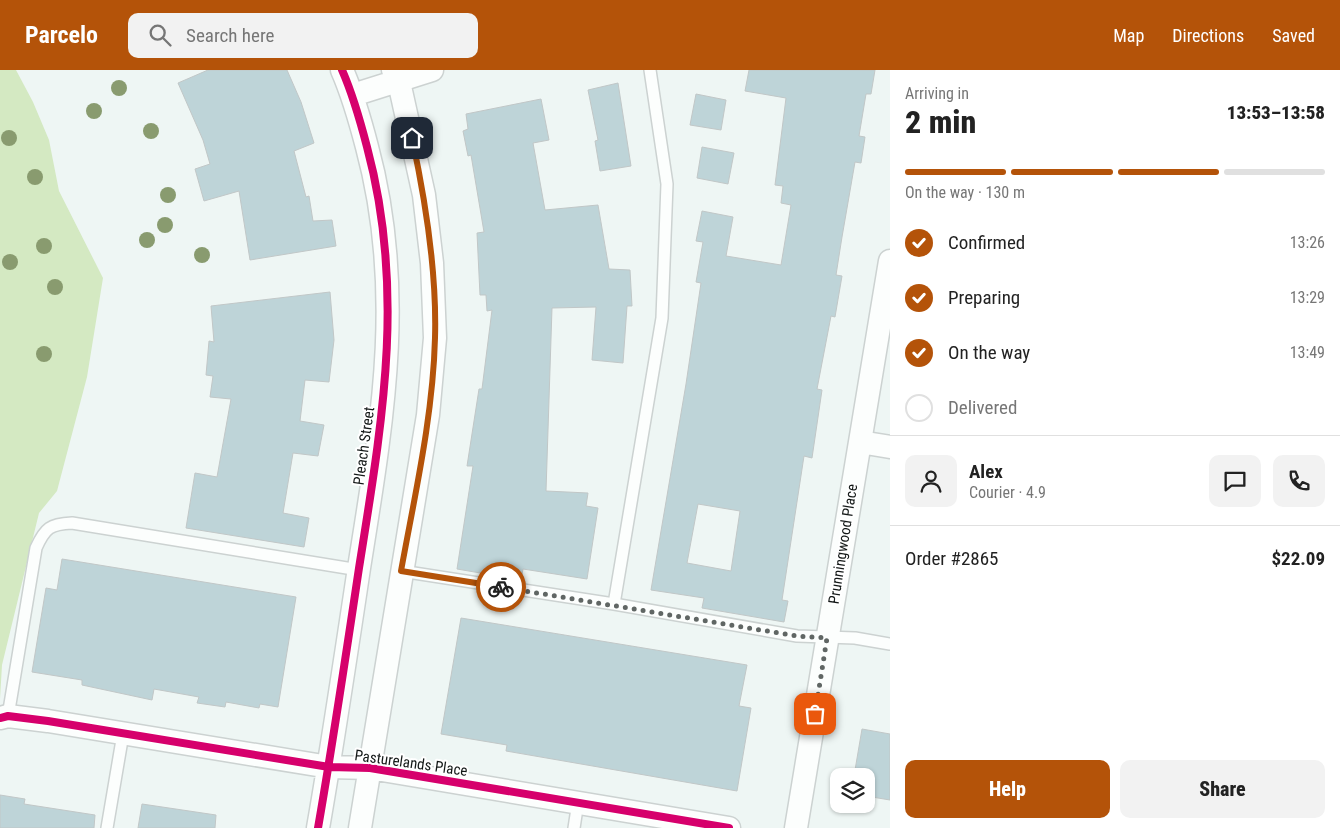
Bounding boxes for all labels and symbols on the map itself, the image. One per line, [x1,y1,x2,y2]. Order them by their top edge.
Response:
pin [391,117,433,159]
street label: Pleach Street [350,406,378,486]
street label: Prunningwood Place [825,483,861,605]
courier [476,562,526,612]
pin [794,693,836,735]
street label: Pasturelands Place [353,746,469,780]

